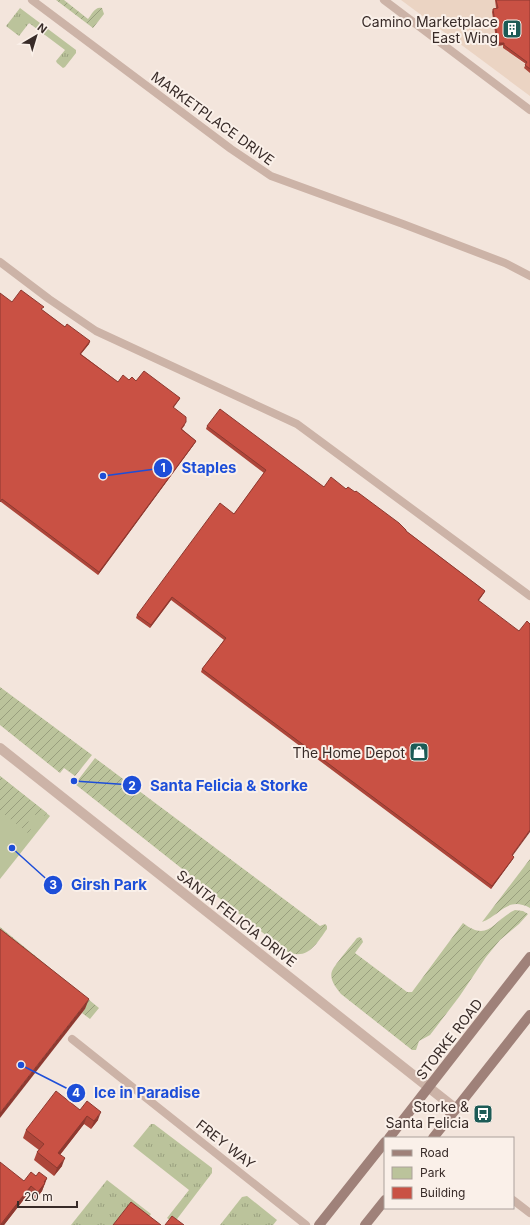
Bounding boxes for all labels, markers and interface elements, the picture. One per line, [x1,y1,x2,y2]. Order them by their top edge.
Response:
place label: Camino Marketplace East Wing [362,13,498,46]
north arrow [16,16,56,56]
building icon: Camino Marketplace East Wing [501,18,523,40]
text: N [35,20,50,36]
street label: MARKETPLACE DRIVE [148,68,278,168]
callout: Staples [153,454,244,481]
text: Staples [182,458,236,477]
text: 1 [160,460,166,475]
shop icon: The Home Depot [408,741,430,763]
place label: The Home Depot [293,744,405,761]
callout: Santa Felicia & Storke [122,772,316,799]
text: Santa Felicia & Storke [150,776,308,795]
text: 2 [128,778,136,793]
street label: SANTA FELICIA DRIVE [174,866,300,970]
callout: Girsh Park [43,871,155,898]
text: Girsh Park [71,875,147,894]
text: 3 [49,877,57,892]
street label: STORKE ROAD [412,995,486,1083]
callout: Ice in Paradise [66,1079,208,1106]
text: Ice in Paradise [94,1083,200,1102]
text: 4 [72,1085,80,1100]
place label: Storke & Santa Felicia [386,1098,469,1131]
bus stop icon: Storke & Santa Felicia [472,1103,494,1125]
street label: FREY WAY [193,1116,259,1173]
legend [384,1137,514,1209]
text: Road [420,1145,449,1160]
text: Park [420,1165,446,1180]
scale bar [18,1183,77,1209]
text: Building [420,1185,465,1200]
text: 20 m [24,1189,53,1204]

